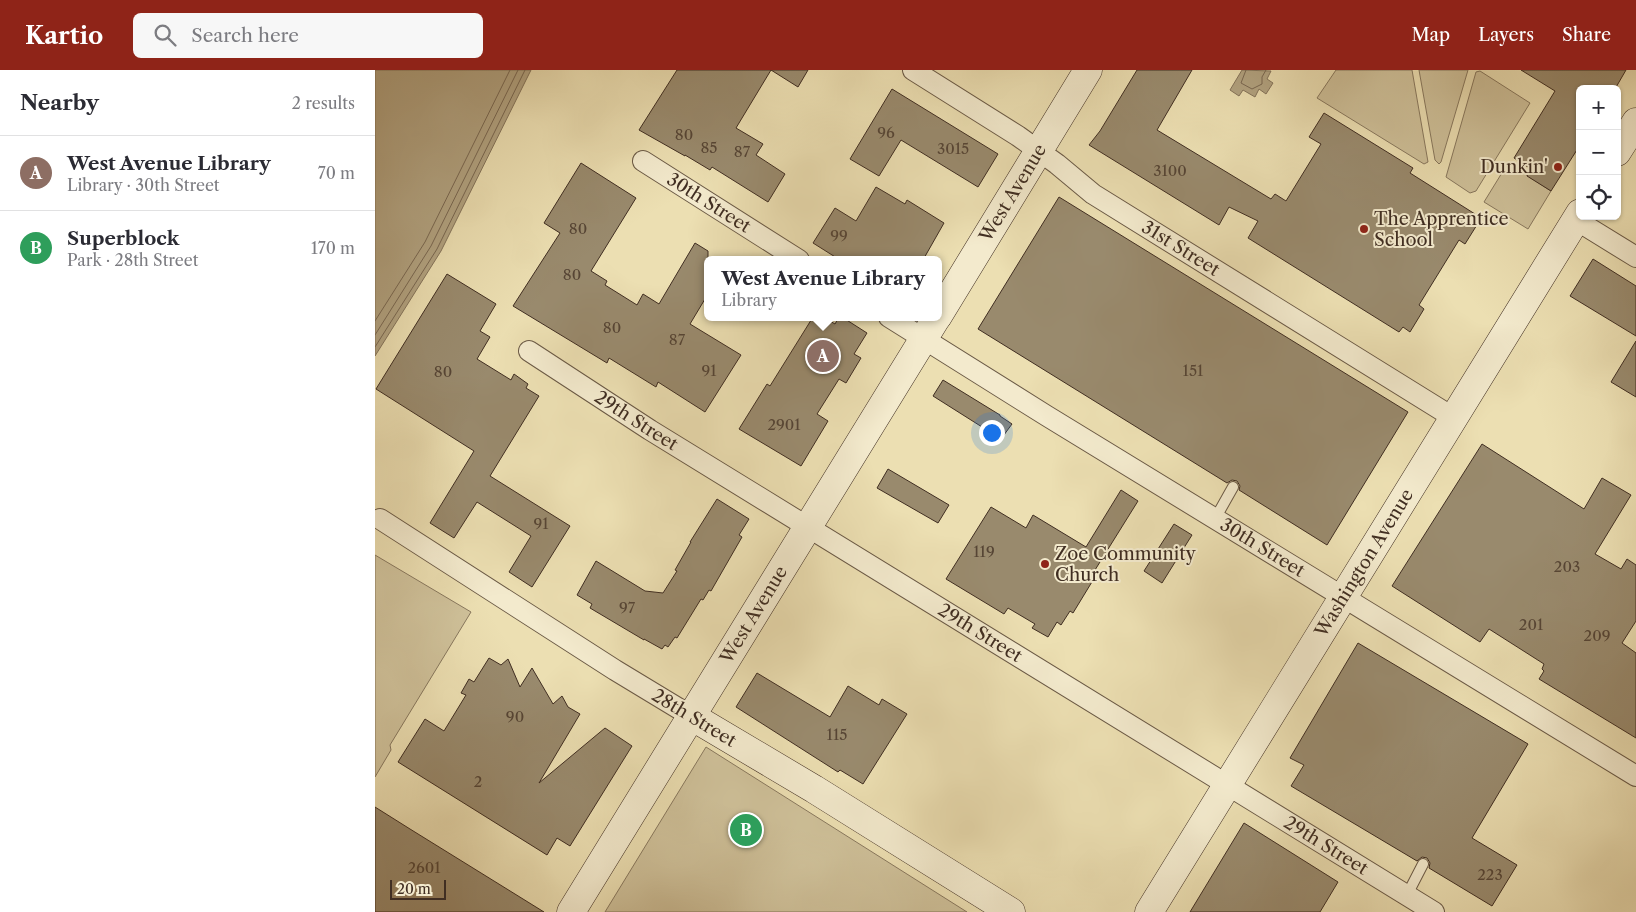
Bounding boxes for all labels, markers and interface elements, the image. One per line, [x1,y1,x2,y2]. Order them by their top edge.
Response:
search box [133,13,483,58]
text: Kartio [25,21,103,50]
icon: search [151,21,179,49]
text: Search here [191,24,299,47]
text: Map [1412,24,1450,46]
text: Layers [1478,24,1534,46]
text: Share [1562,24,1611,46]
map controls [1576,85,1621,220]
button: + [1576,85,1621,130]
text: Nearby [20,90,99,115]
text: 2 results [292,93,355,113]
house number: 96 [877,123,895,142]
house number: 80 [675,125,693,144]
button: − [1576,130,1621,175]
house number: 85 [700,138,718,157]
house number: 3015 [937,139,969,158]
street label: West Avenue [974,140,1051,247]
house number: 87 [734,142,751,161]
text: West Avenue Library [67,152,271,175]
place label: Dunkin' [1480,156,1548,178]
house number: 3100 [1153,161,1187,180]
marker: Dunkin' [1552,161,1564,173]
text: A [30,163,42,183]
text: 70 m [318,163,355,183]
street label: 30th Street [663,168,755,238]
text: Library · 30th Street [67,175,220,195]
button: locate [1576,175,1621,220]
place label: The Apprentice School [1374,208,1509,251]
street label: 31st Street [1138,216,1224,281]
house number: 80 [569,219,587,238]
marker: The Apprentice School [1358,223,1370,235]
house number: 99 [830,226,848,245]
text: Superblock [67,227,179,250]
text: B [30,238,42,258]
text: 170 m [311,238,355,258]
text: Park · 28th Street [67,250,198,270]
popup [704,256,942,321]
house number: 80 [563,265,581,284]
text: West Avenue Library [721,267,925,290]
text: Library [721,290,777,310]
house number: 80 [603,318,621,337]
house number: 87 [669,330,686,349]
pin: A [807,337,839,375]
house number: 91 [701,361,717,380]
house number: 151 [1183,361,1204,380]
house number: 80 [434,362,452,381]
street label: 29th Street [591,386,682,456]
house number: 2901 [767,415,801,434]
your location [979,420,1005,446]
street label: Washington Avenue [1310,485,1418,642]
house number: 91 [533,514,549,533]
street label: 30th Street [1216,514,1309,582]
house number: 119 [973,542,995,561]
place label: Zoe Community Church [1055,543,1197,586]
house number: 203 [1554,557,1580,576]
marker: Zoe Community Church [1039,558,1051,570]
street label: West Avenue [715,562,792,668]
house number: 97 [619,598,636,617]
street label: 29th Street [934,599,1027,667]
house number: 201 [1519,615,1544,634]
house number: 209 [1584,626,1610,645]
street label: 28th Street [648,684,741,752]
house number: 90 [506,707,524,726]
house number: 115 [827,725,847,744]
house number: 2 [474,772,482,791]
pin: B [730,811,762,849]
street label: 29th Street [1280,811,1373,880]
house number: 2601 [407,858,441,877]
house number: 223 [1477,865,1503,884]
scale bar [390,877,446,900]
text: 20 m [397,880,431,898]

